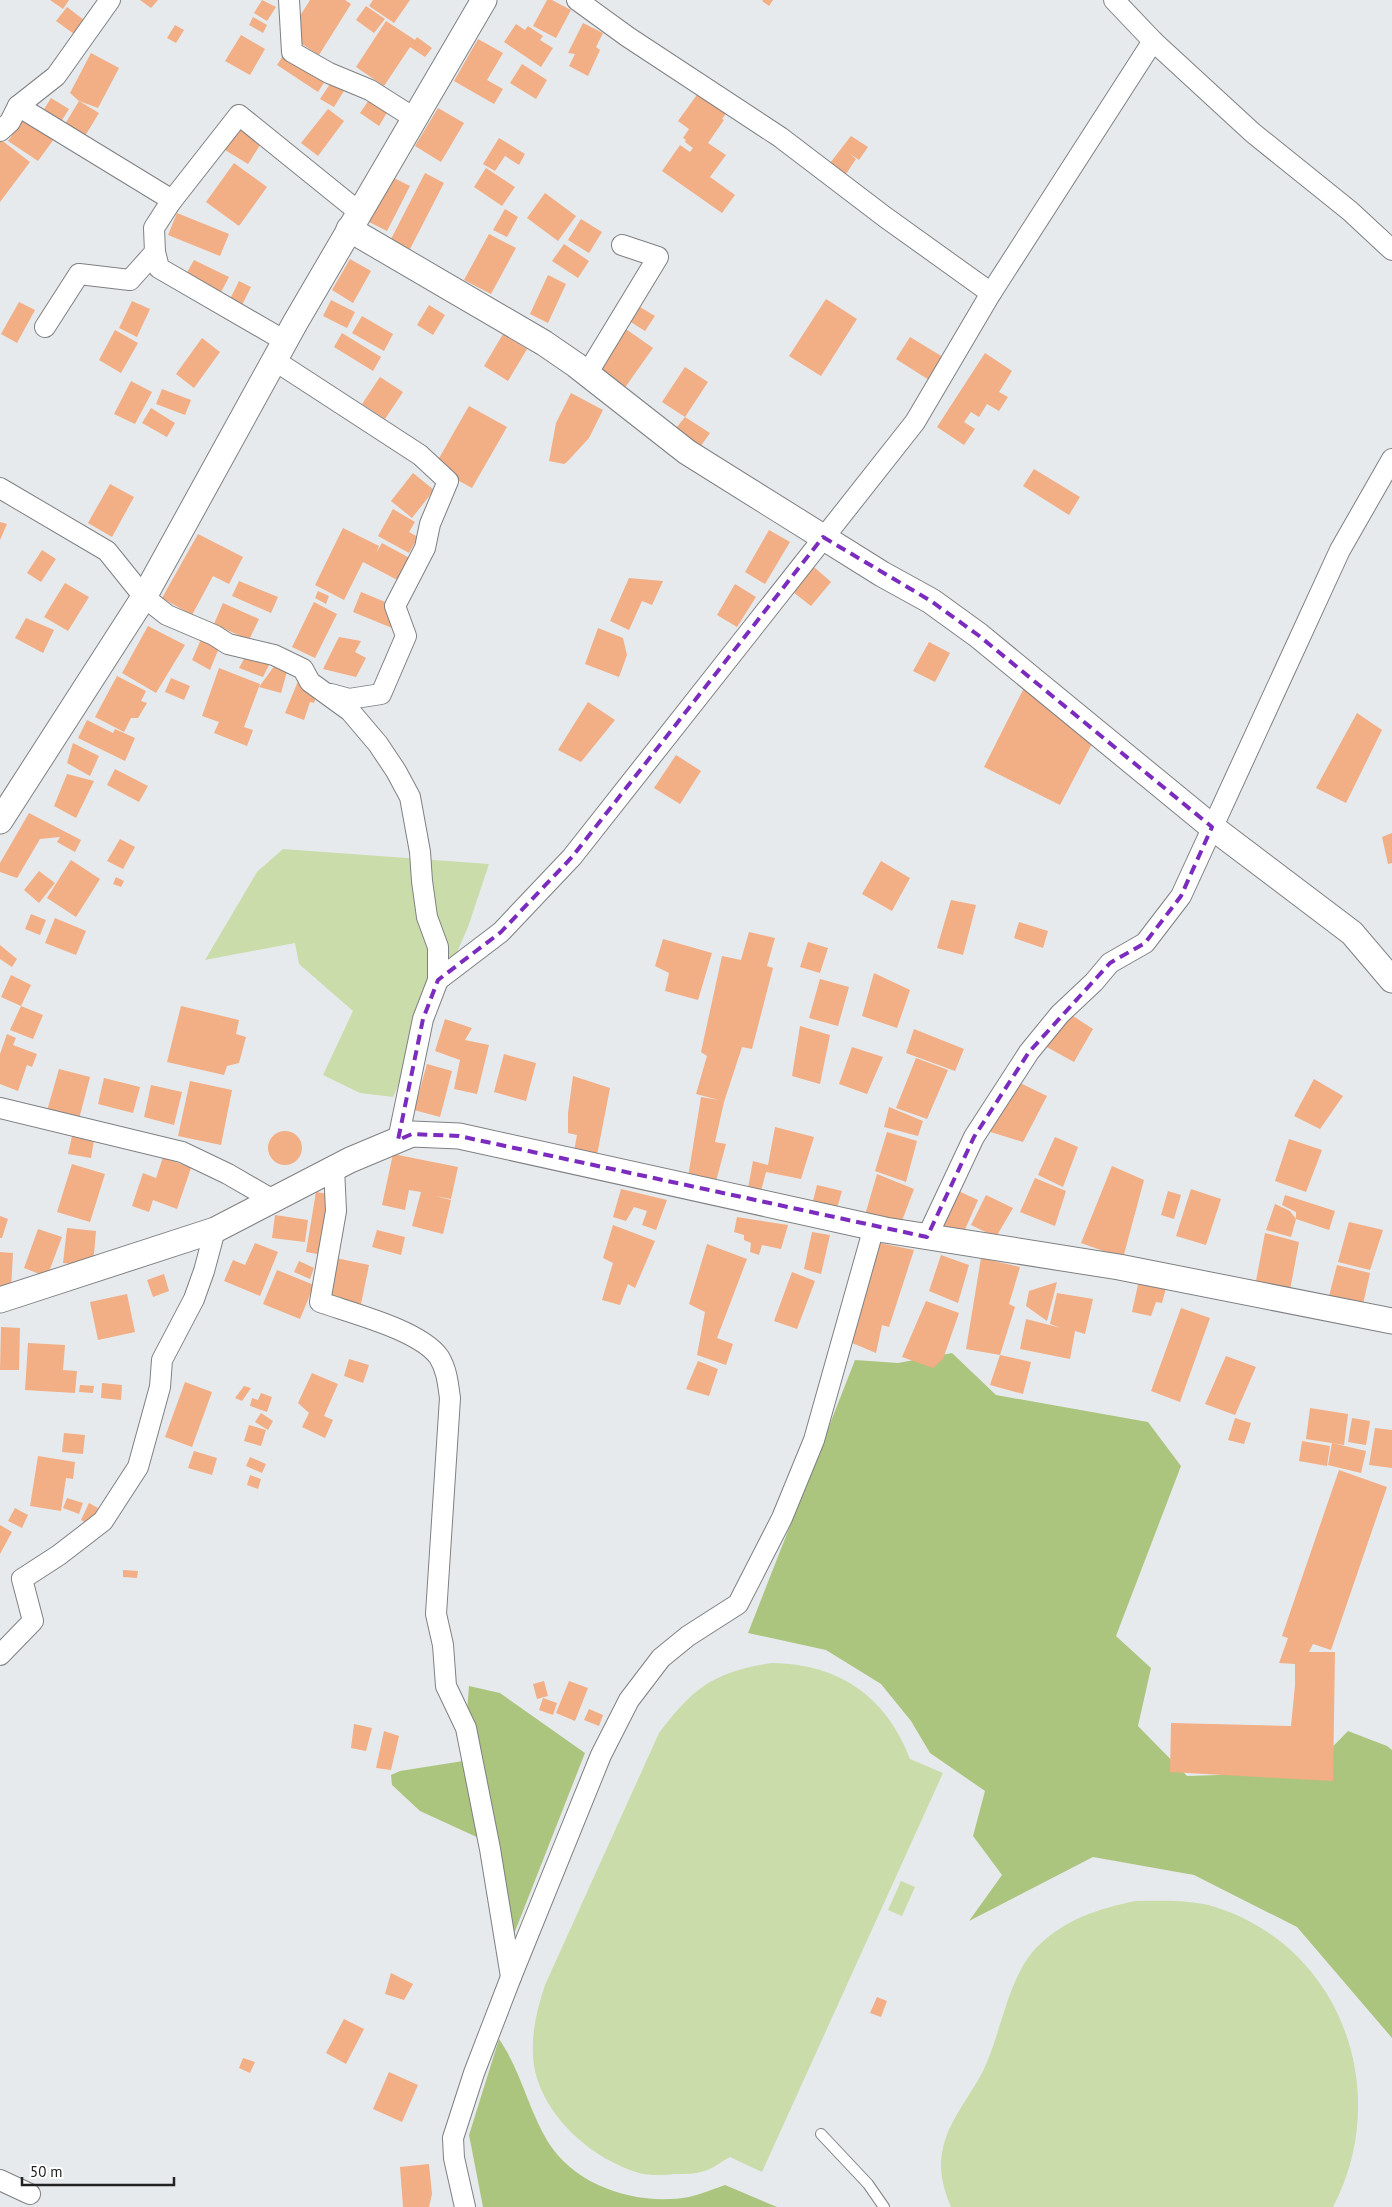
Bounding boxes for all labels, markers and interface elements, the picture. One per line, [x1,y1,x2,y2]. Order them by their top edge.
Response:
scale bar [22,2154,175,2186]
text: 50 m [30,2162,63,2181]

